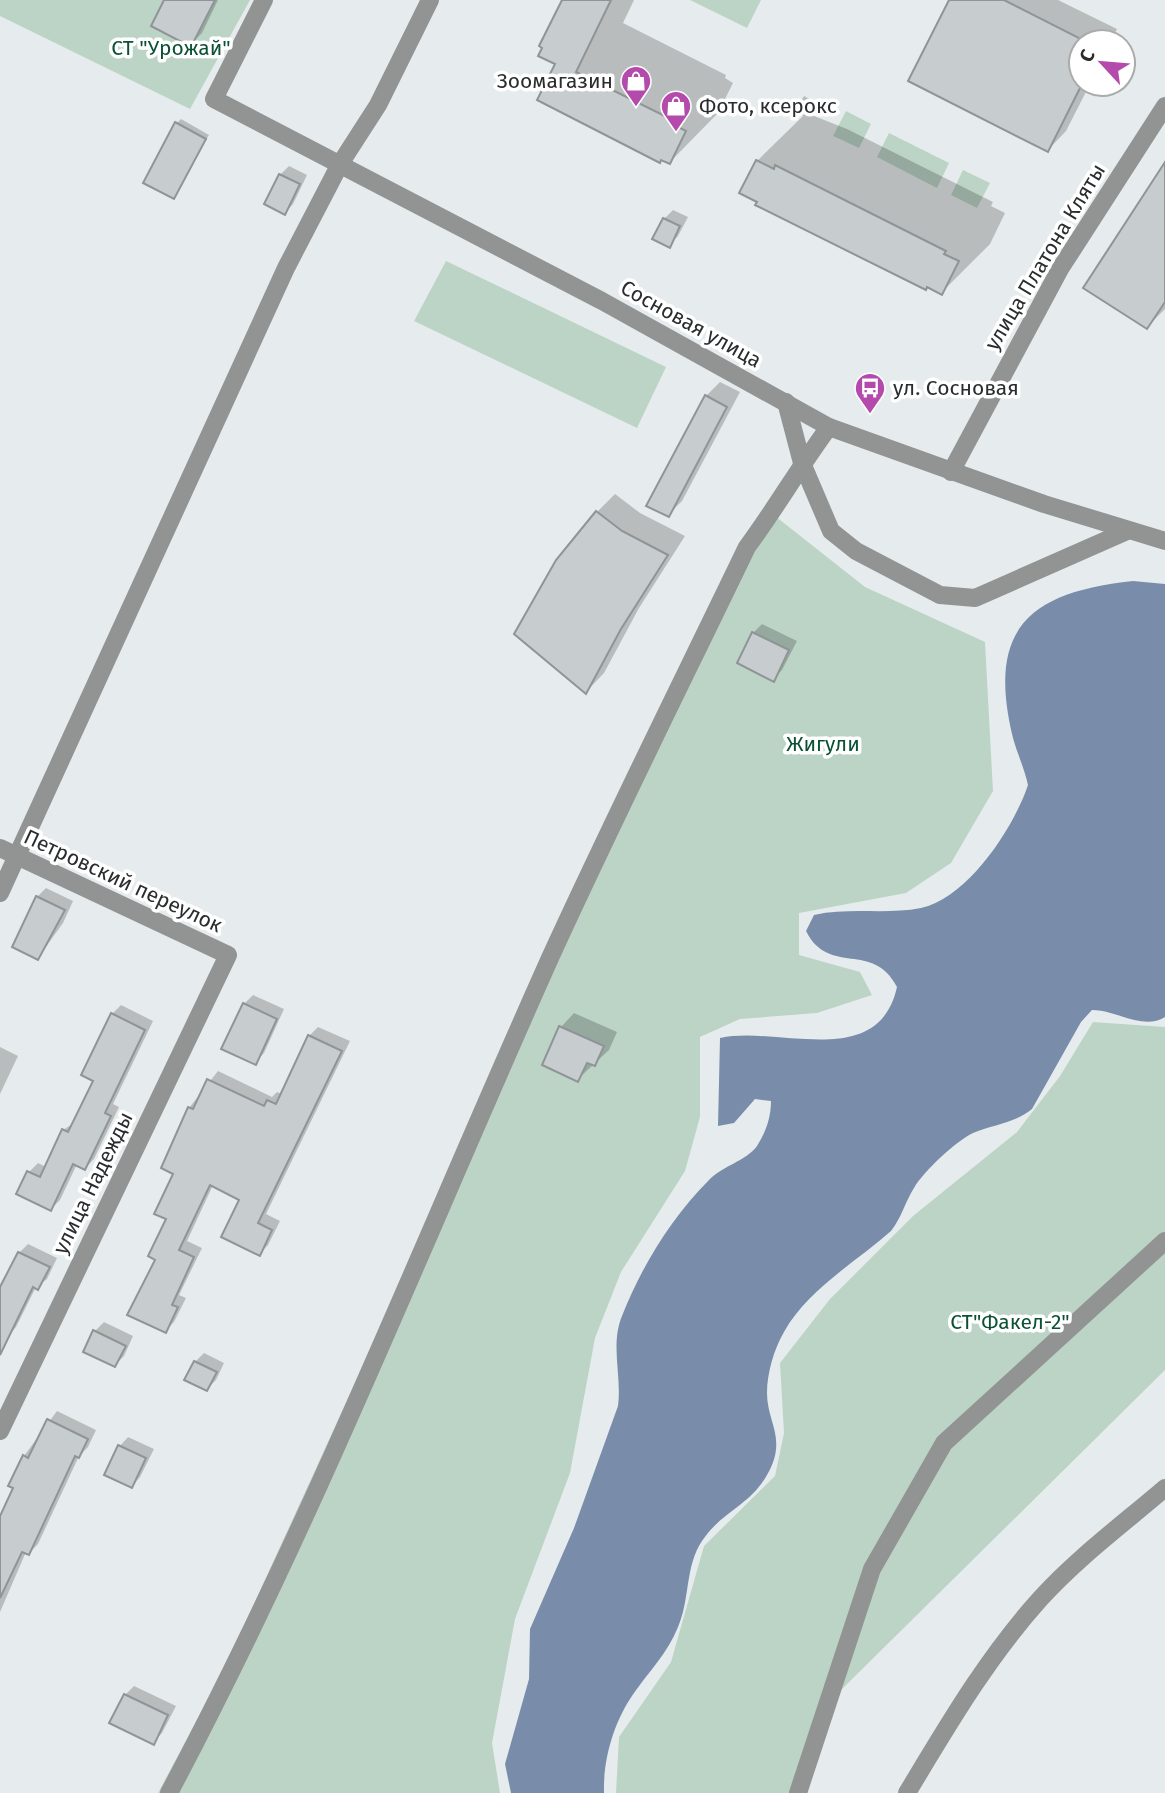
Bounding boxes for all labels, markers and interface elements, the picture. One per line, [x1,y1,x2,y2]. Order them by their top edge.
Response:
north arrow [1067,28,1137,98]
park label: СТ "Урожай" [111,35,231,61]
text: С [1074,46,1100,66]
shop icon: Зоомагазин [619,64,653,108]
place label: Зоомагазин [497,68,613,94]
shop icon: Фото, ксерокс [659,89,693,133]
place label: Фото, ксерокс [699,93,837,119]
street label: улица Платона Кляты [979,159,1111,355]
street label: Сосновая улица [616,275,766,373]
bus stop icon: ул. Сосновая [853,371,887,415]
place label: ул. Сосновая [893,375,1019,401]
park label: Жигули [786,731,860,757]
street label: Петровский переулок [20,824,226,938]
street label: улица Надежды [47,1108,139,1258]
park label: СТ"Факел-2" [950,1309,1070,1335]

